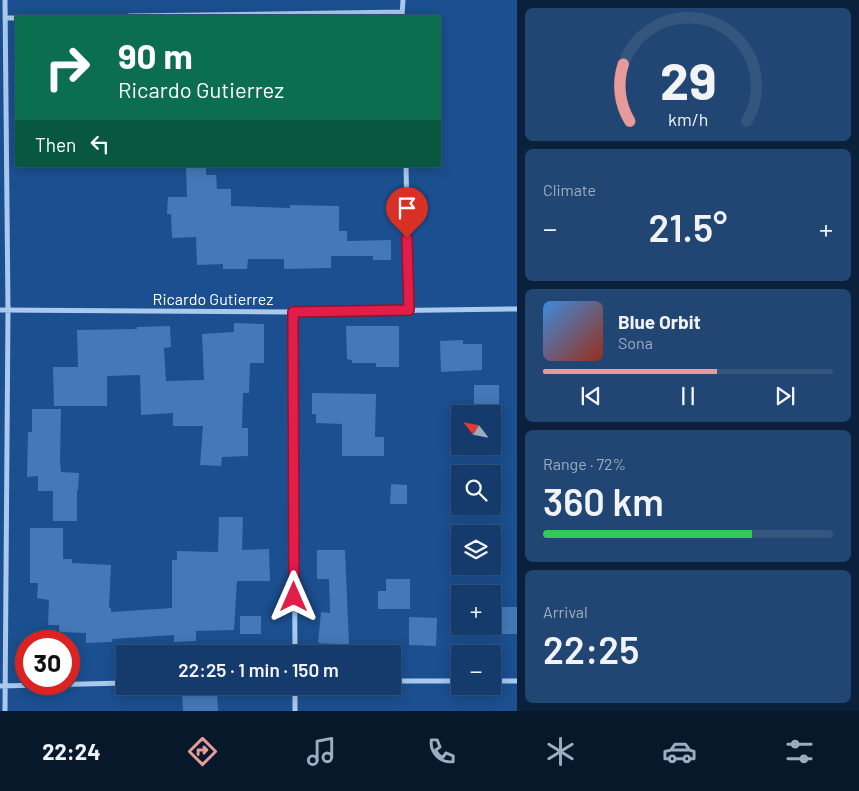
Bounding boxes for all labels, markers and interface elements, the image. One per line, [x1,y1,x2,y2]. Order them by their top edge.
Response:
text: 90 m [118,34,193,76]
icon: right [35,35,100,100]
text: 29 [660,48,716,110]
text: Ricardo Gutierrez [118,76,284,102]
text: km/h [668,108,708,130]
icon: left [86,130,114,158]
text: Then [35,133,76,156]
text: Climate [543,180,596,199]
pin [386,187,428,238]
icon: arrive [393,194,421,222]
text: 21.5° [649,204,727,250]
text: − [543,211,557,245]
text: + [819,211,833,245]
street label: Ricardo Gutierrez [153,289,273,308]
text: Blue Orbit [618,310,701,333]
text: Sona [618,333,653,352]
icon: previous [577,382,605,410]
icon: pause [674,382,702,410]
icon: next [771,382,799,410]
north arrow [451,405,501,455]
map controls [451,405,501,695]
text: Range · 72% [543,454,626,473]
button: search [451,465,501,515]
text: 360 km [543,478,664,524]
button: layers [451,525,501,575]
position arrow [267,570,319,622]
button: + [451,585,501,635]
text: Arrival [543,602,588,621]
text: 22:25 [543,626,639,672]
speed limit sign: 30 [15,630,80,695]
button: − [451,645,501,695]
text: 22:25 · 1 min · 150 m [178,658,339,681]
icon: directions [185,734,220,769]
icon: music [304,734,339,769]
icon: phone [424,734,459,769]
icon: climate [543,734,578,769]
icon: car [662,734,697,769]
icon: filters [782,734,817,769]
text: 22:24 [42,738,100,764]

